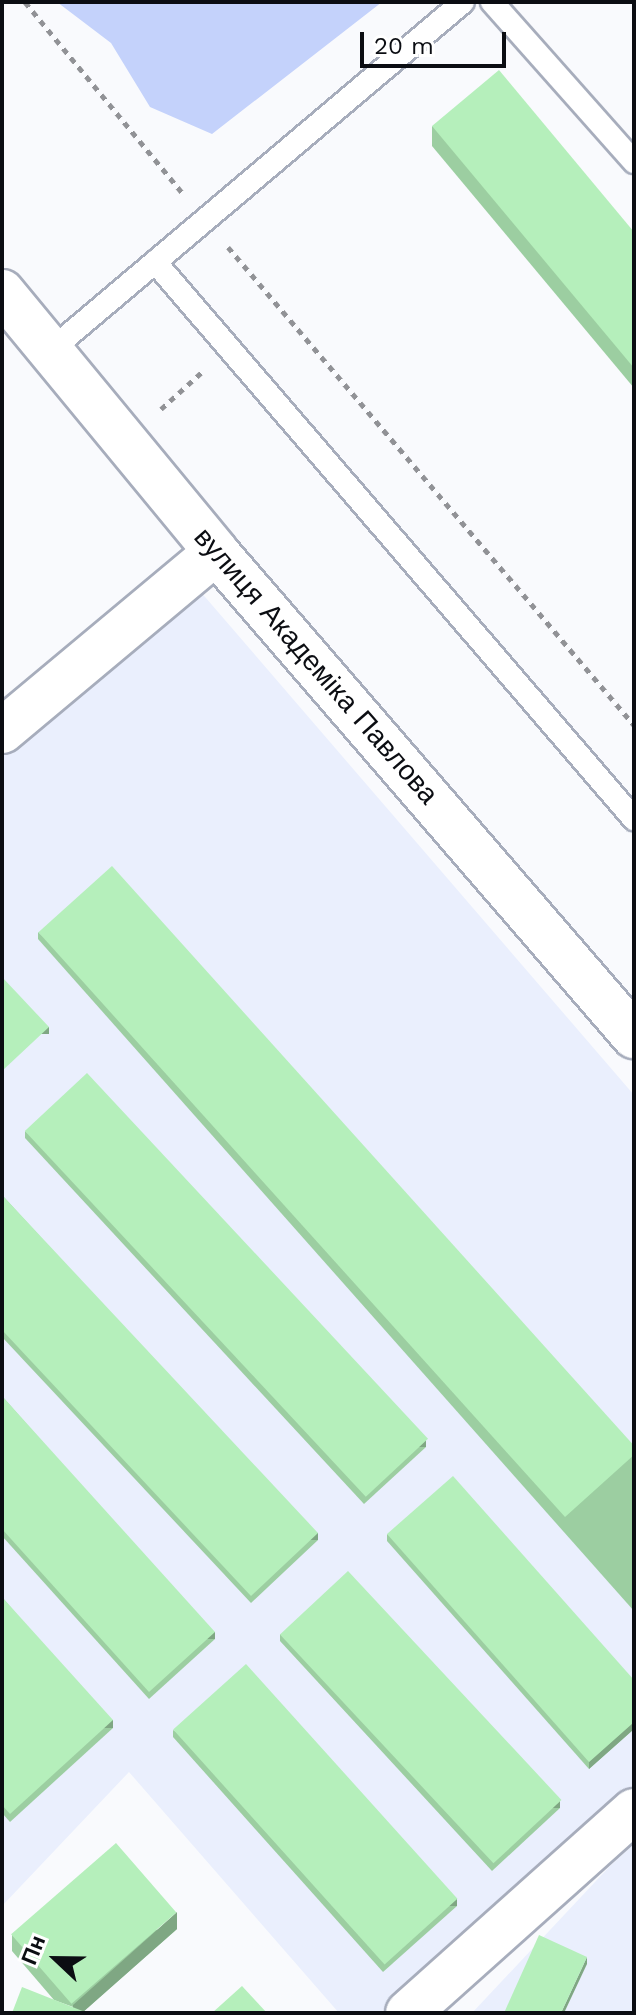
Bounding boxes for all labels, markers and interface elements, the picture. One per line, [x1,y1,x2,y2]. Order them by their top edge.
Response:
scale bar [364,16,510,66]
text: 20 m [374,32,434,60]
street label: вулиця Академіка Павлова [187,521,445,811]
north arrow [16,1919,96,1999]
text: Пн [16,1932,50,1968]

